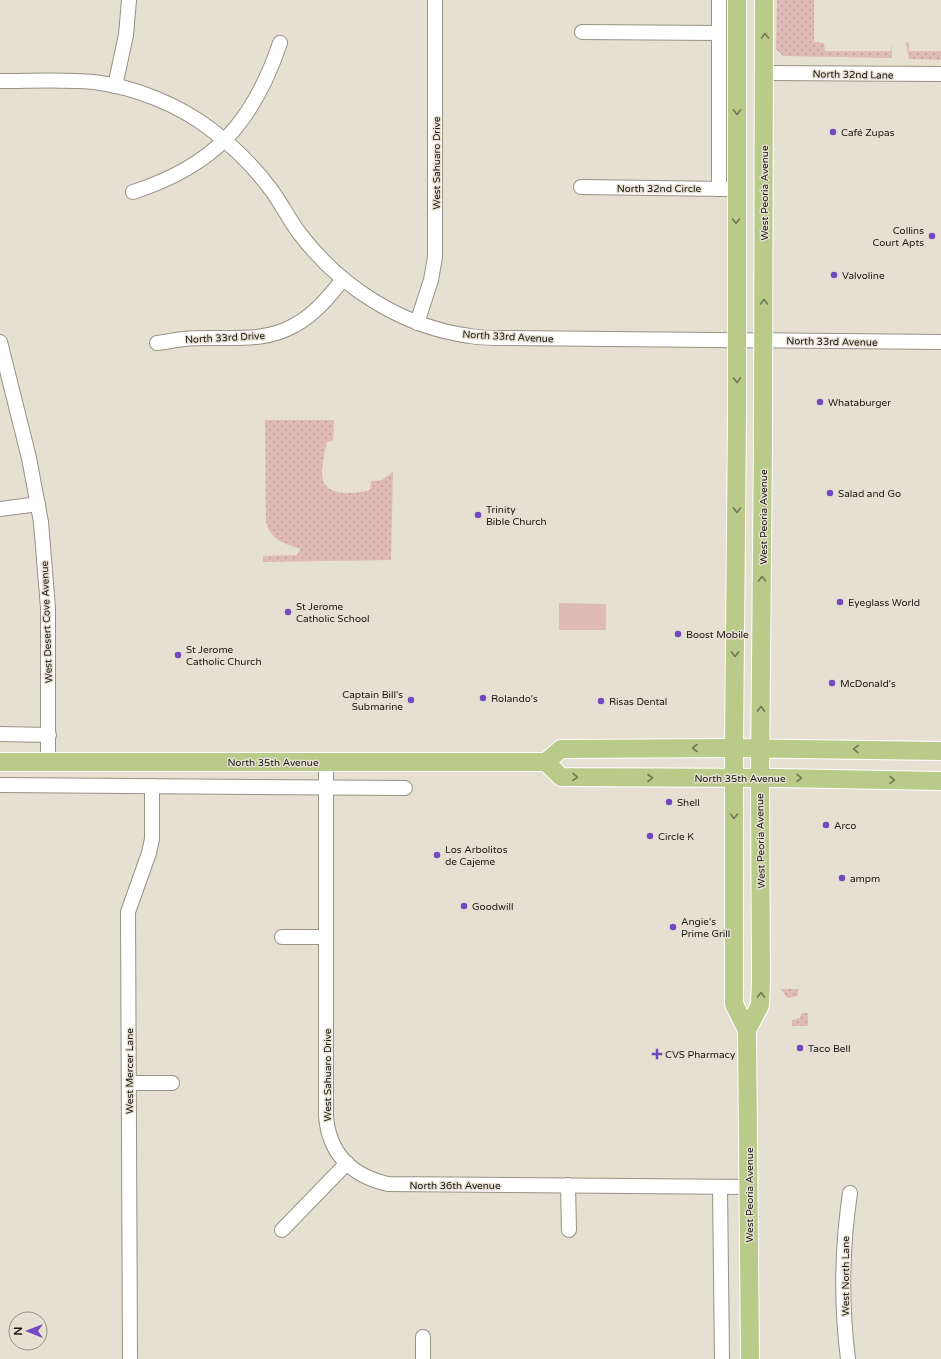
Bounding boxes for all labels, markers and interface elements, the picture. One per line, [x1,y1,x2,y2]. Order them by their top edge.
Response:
one-way arrow [761,33,769,39]
street label: North 32nd Lane [812,68,894,82]
one-way arrow [733,109,741,115]
street label: West Sahuaro Drive [431,116,443,210]
marker: Café Zupas [828,127,838,137]
place label: Café Zupas [841,127,895,139]
street label: West Peoria Avenue [759,145,771,241]
street label: North 32nd Circle [617,183,702,195]
one-way arrow [732,218,740,224]
place label: Collins Court Apts [873,225,924,249]
marker: Collins Court Apts [927,231,937,241]
marker: Valvoline [829,270,839,280]
place label: Valvoline [842,270,885,282]
one-way arrow [760,299,768,305]
street label: North 33rd Avenue [462,329,554,345]
street label: North 33rd Drive [185,330,266,346]
street label: North 33rd Avenue [786,335,878,349]
one-way arrow [733,377,741,383]
marker: Whataburger [815,397,825,407]
place label: Whataburger [828,397,891,409]
street label: West Peoria Avenue [758,469,770,565]
marker: Salad and Go [825,488,835,498]
place label: Salad and Go [838,488,901,500]
place label: Trinity Bible Church [486,504,547,528]
one-way arrow [732,507,741,513]
marker: Trinity Bible Church [473,510,483,520]
street label: West Desert Cove Avenue [39,560,55,683]
one-way arrow [758,576,766,582]
marker: Eyeglass World [835,597,845,607]
place label: Eyeglass World [848,597,920,609]
place label: St Jerome Catholic School [296,601,370,625]
marker: St Jerome Catholic School [283,607,293,617]
marker: Boost Mobile [673,629,683,639]
place label: Boost Mobile [686,629,749,641]
place label: St Jerome Catholic Church [186,644,262,668]
marker: St Jerome Catholic Church [173,650,183,660]
one-way arrow [731,651,739,657]
marker: McDonald's [827,678,837,688]
place label: McDonald's [840,678,896,690]
place label: Captain Bill's Submarine [342,689,403,713]
marker: Rolando's [478,693,488,703]
place label: Rolando's [491,693,538,705]
marker: Captain Bill's Submarine [406,695,416,705]
marker: Risas Dental [596,696,606,706]
place label: Risas Dental [609,696,667,708]
one-way arrow [756,706,765,712]
one-way arrow [692,744,698,752]
one-way arrow [853,745,859,754]
street label: North 35th Avenue [227,757,319,769]
one-way arrow [572,773,578,782]
street label: North 35th Avenue [694,773,786,785]
one-way arrow [647,774,653,782]
one-way arrow [796,774,802,782]
one-way arrow [889,776,895,784]
street label: West Peoria Avenue [754,793,768,889]
marker: Shell [664,797,674,807]
place label: Shell [677,797,700,809]
one-way arrow [730,813,738,819]
marker: Arco [821,820,831,830]
place label: Arco [834,820,856,832]
marker: Circle K [645,831,655,841]
place label: Circle K [658,831,694,843]
place label: Los Arbolitos de Cajeme [445,844,508,868]
marker: Los Arbolitos de Cajeme [432,850,442,860]
marker: ampm [837,873,847,883]
place label: ampm [850,873,880,885]
marker: Goodwill [459,901,469,911]
place label: Goodwill [472,901,513,913]
place label: Angie's Prime Grill [681,916,730,940]
marker: Angie's Prime Grill [668,922,678,932]
one-way arrow [756,992,765,998]
street label: West Mercer Lane [124,1028,136,1114]
street label: West Sahuaro Drive [322,1028,334,1122]
marker: Taco Bell [795,1043,805,1053]
place label: Taco Bell [808,1043,850,1055]
marker: CVS Pharmacy [652,1049,662,1059]
place label: CVS Pharmacy [665,1049,736,1061]
street label: West Peoria Avenue [744,1147,756,1243]
street label: North 36th Avenue [409,1180,501,1192]
street label: West North Lane [840,1236,852,1316]
north arrow [8,1311,48,1351]
text: N [12,1327,25,1335]

